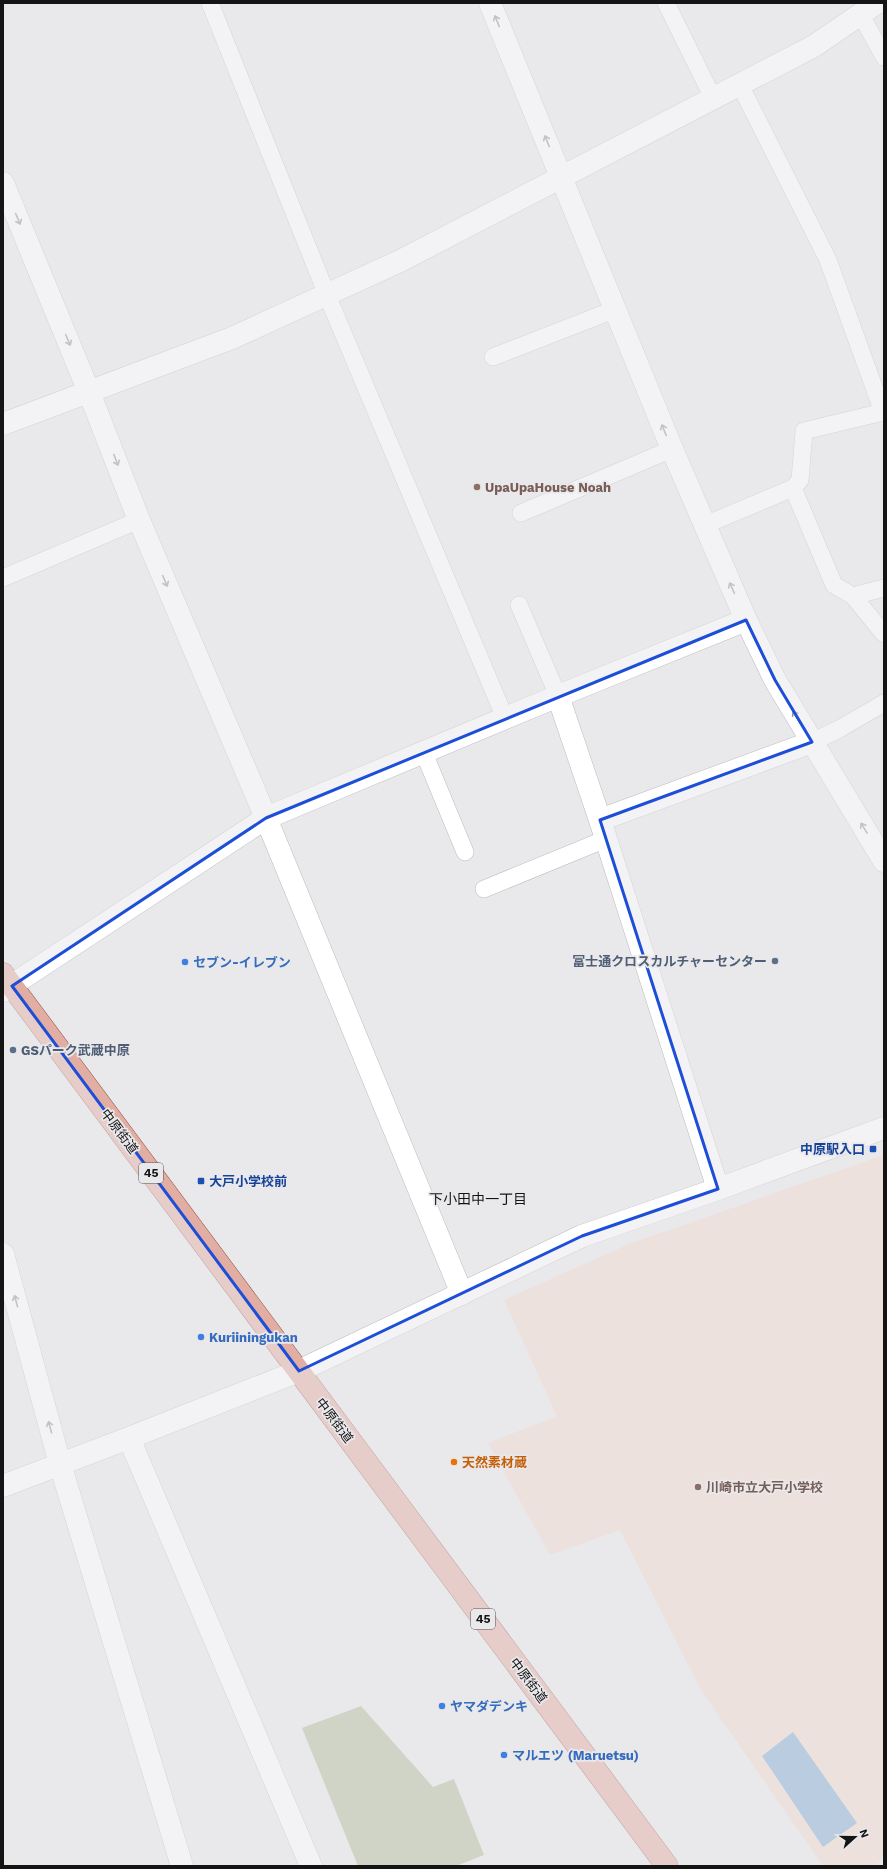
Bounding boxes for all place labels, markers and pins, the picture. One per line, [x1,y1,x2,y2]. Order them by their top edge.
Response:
place label: UpaUpaHouse Noah [485,480,611,495]
marker: UpaUpaHouse Noah [472,482,482,492]
place label: 富士通クロスカルチャーセンター [572,954,767,969]
place label: セブン-イレブン [193,955,291,970]
marker: 富士通クロスカルチャーセンター [770,956,780,966]
marker: セブン-イレブン [180,957,190,967]
place label: GSパーク武蔵中原 [21,1043,130,1058]
marker: GSパーク武蔵中原 [8,1045,18,1055]
place label: 中原駅入口 [800,1142,865,1157]
marker: 中原駅入口 [868,1144,878,1154]
place label: 大戸小学校前 [209,1174,287,1189]
marker: 大戸小学校前 [196,1176,206,1186]
place label: Kuriiningukan [209,1330,298,1345]
marker: Kuriiningukan [196,1332,206,1342]
place label: 天然素材蔵 [462,1455,527,1470]
marker: 天然素材蔵 [449,1457,459,1467]
place label: 川崎市立大戸小学校 [706,1480,823,1495]
marker: 川崎市立大戸小学校 [693,1482,703,1492]
place label: ヤマダデンキ [450,1699,528,1714]
marker: ヤマダデンキ [437,1701,447,1711]
place label: マルエツ (Maruetsu) [512,1748,639,1763]
marker: マルエツ (Maruetsu) [499,1750,509,1760]

